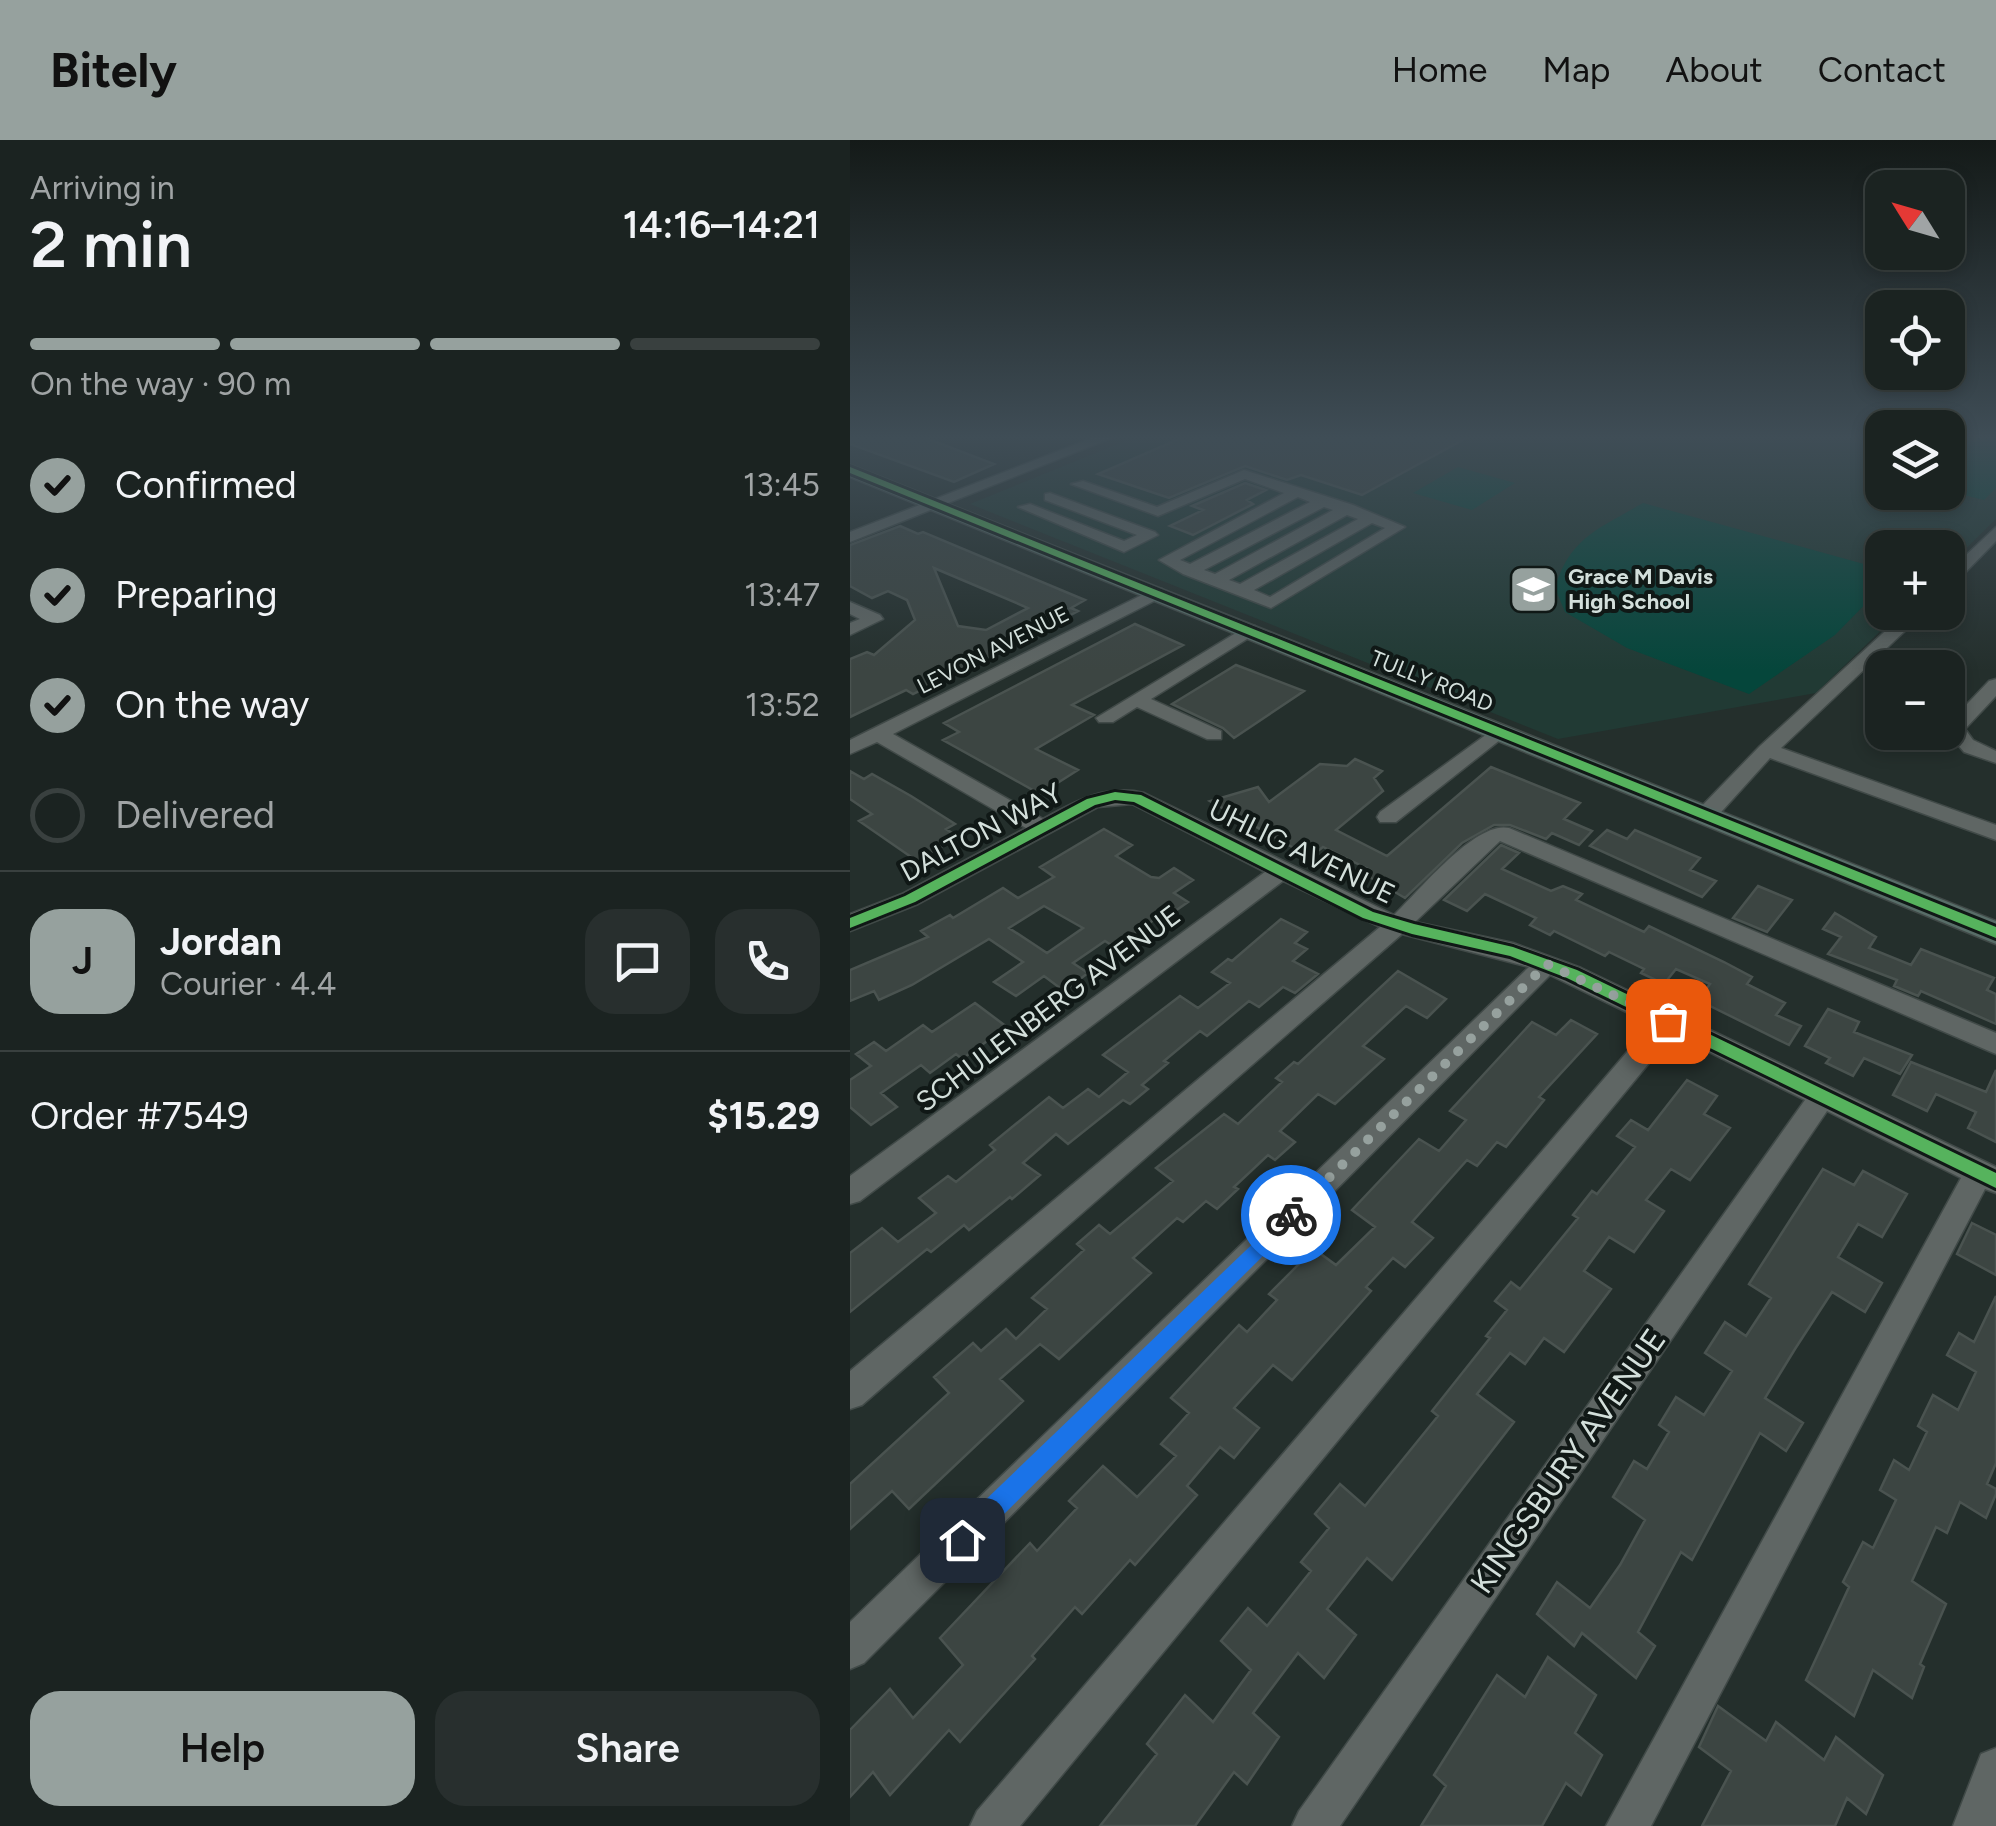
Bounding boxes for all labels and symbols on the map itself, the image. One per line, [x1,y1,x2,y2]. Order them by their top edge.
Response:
north arrow [1865,170,1965,270]
school or university icon: Grace M Davis High School [1507,563,1559,615]
place label: Grace M Davis High School [1568,563,1713,615]
street label: LEVON AVENUE [912,600,1074,700]
street label: TULLY ROAD [1367,644,1497,718]
street label: DALTON WAY [894,775,1068,889]
street label: UHLIG AVENUE [1203,791,1401,911]
street label: SCHULENBERG AVENUE [909,897,1187,1119]
pin [1626,979,1711,1064]
courier [1241,1165,1341,1265]
street label: KINGSBURY AVENUE [1462,1321,1674,1601]
pin [920,1498,1005,1583]

